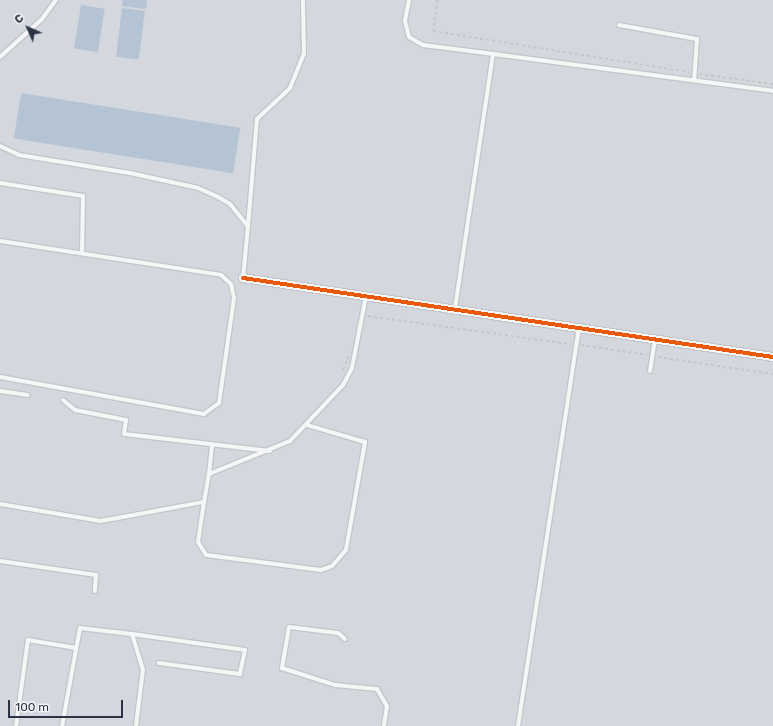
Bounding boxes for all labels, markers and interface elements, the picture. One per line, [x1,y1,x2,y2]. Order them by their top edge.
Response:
north arrow [8,8,48,48]
text: С [12,12,26,26]
scale bar [10,692,125,718]
text: 100 m [15,700,49,714]

